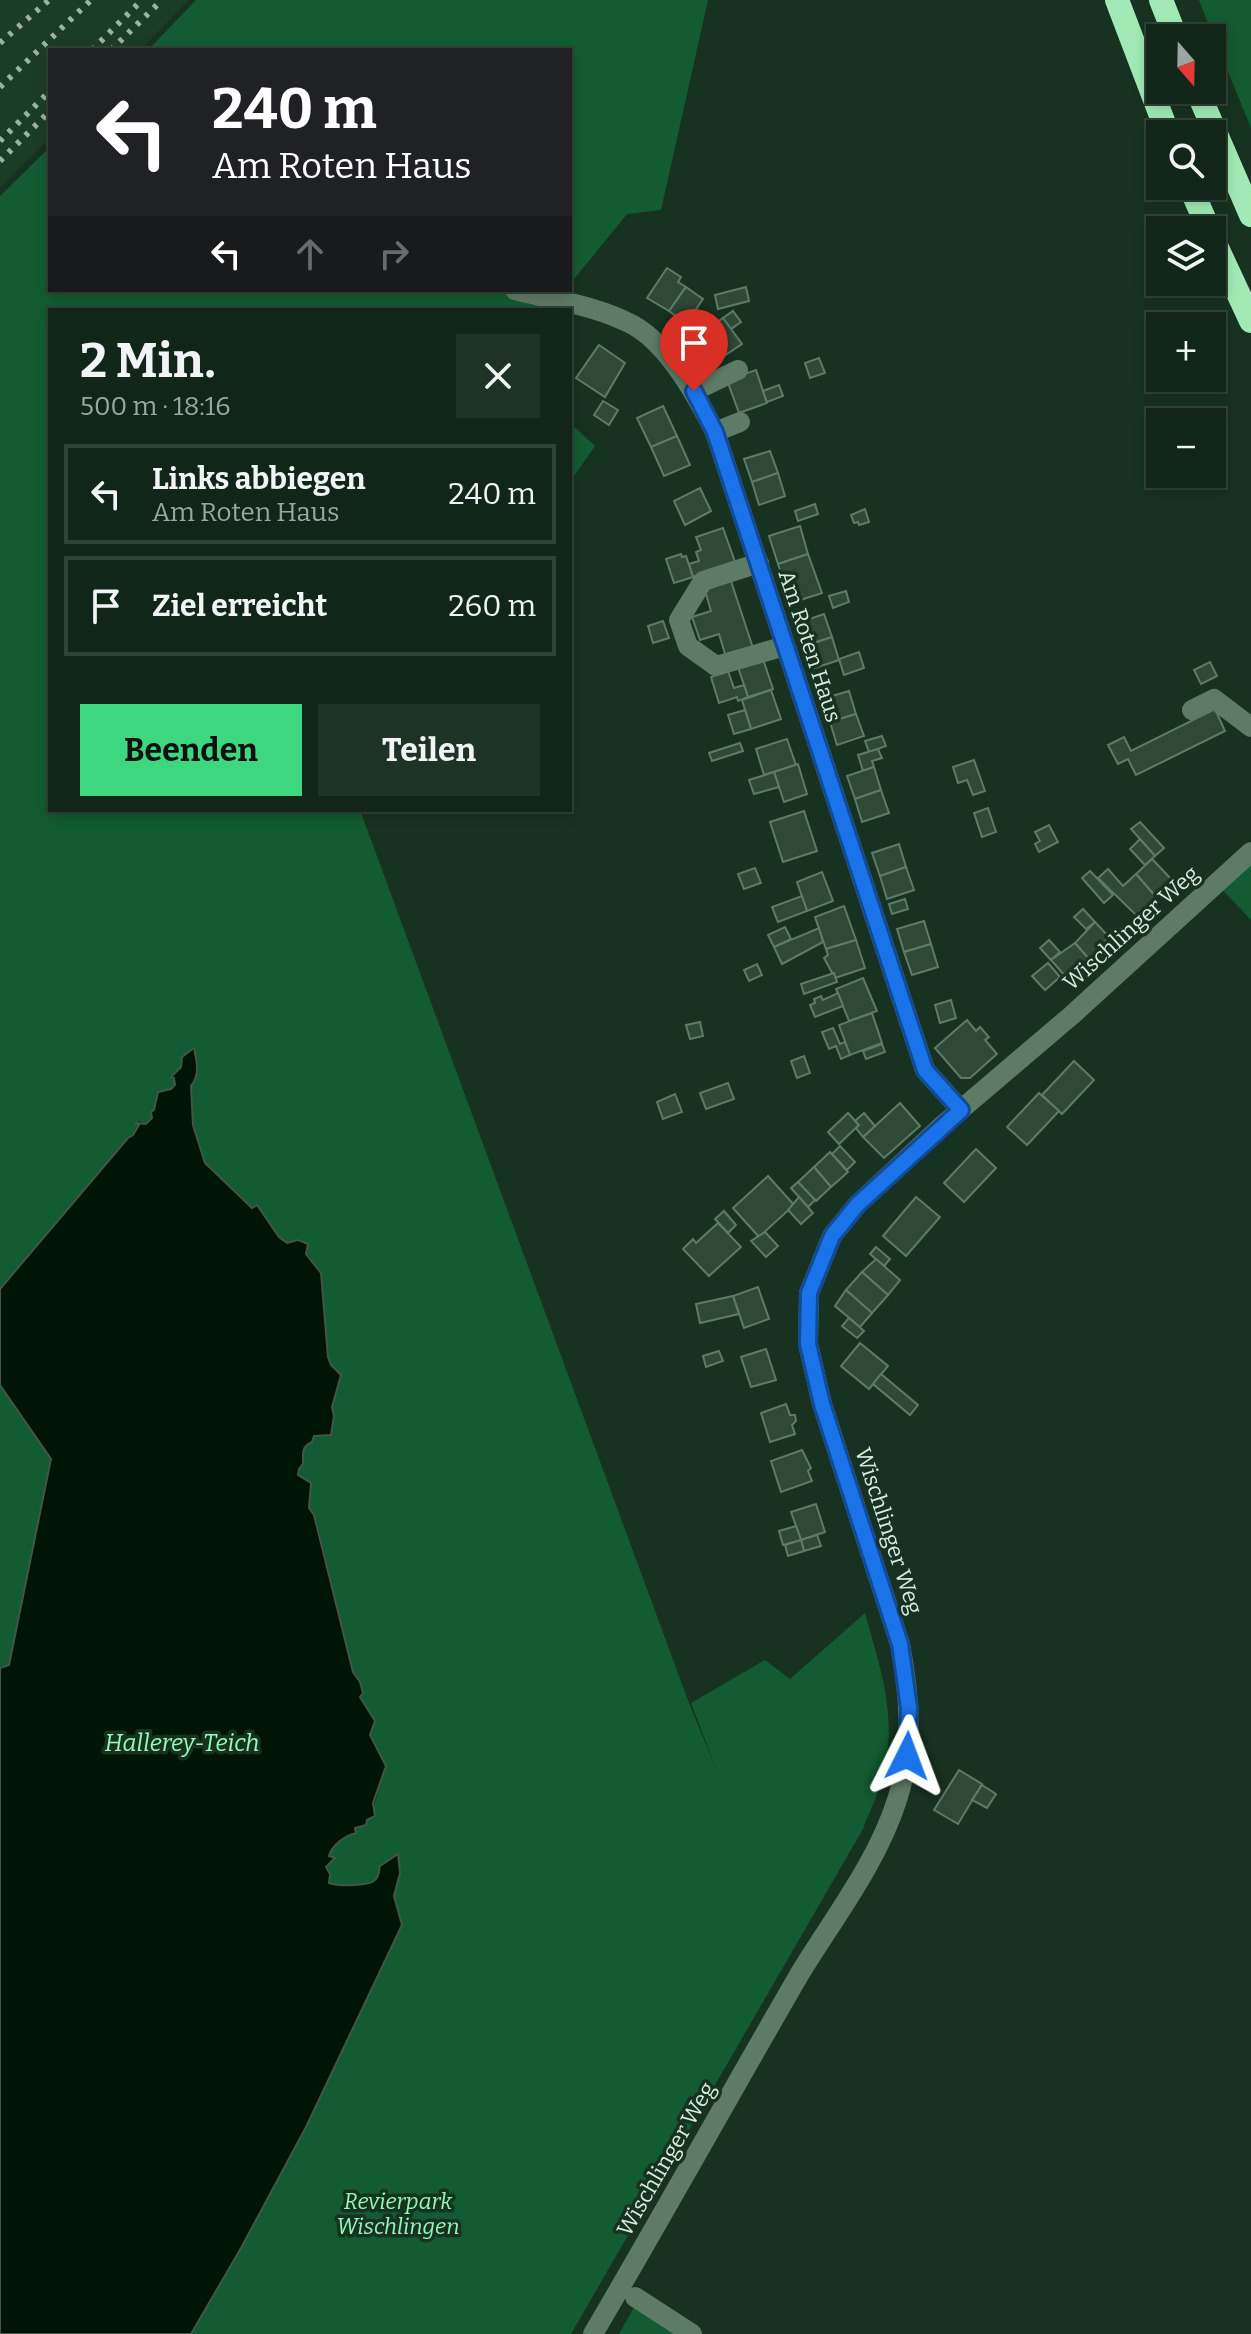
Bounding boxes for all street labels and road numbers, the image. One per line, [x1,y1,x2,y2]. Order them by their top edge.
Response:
street label: Am Roten Haus [773,566,847,726]
street label: Wischlinger Weg [1058,860,1204,996]
street label: Wischlinger Weg [849,1444,929,1618]
street label: Wischlinger Weg [611,2077,721,2241]

